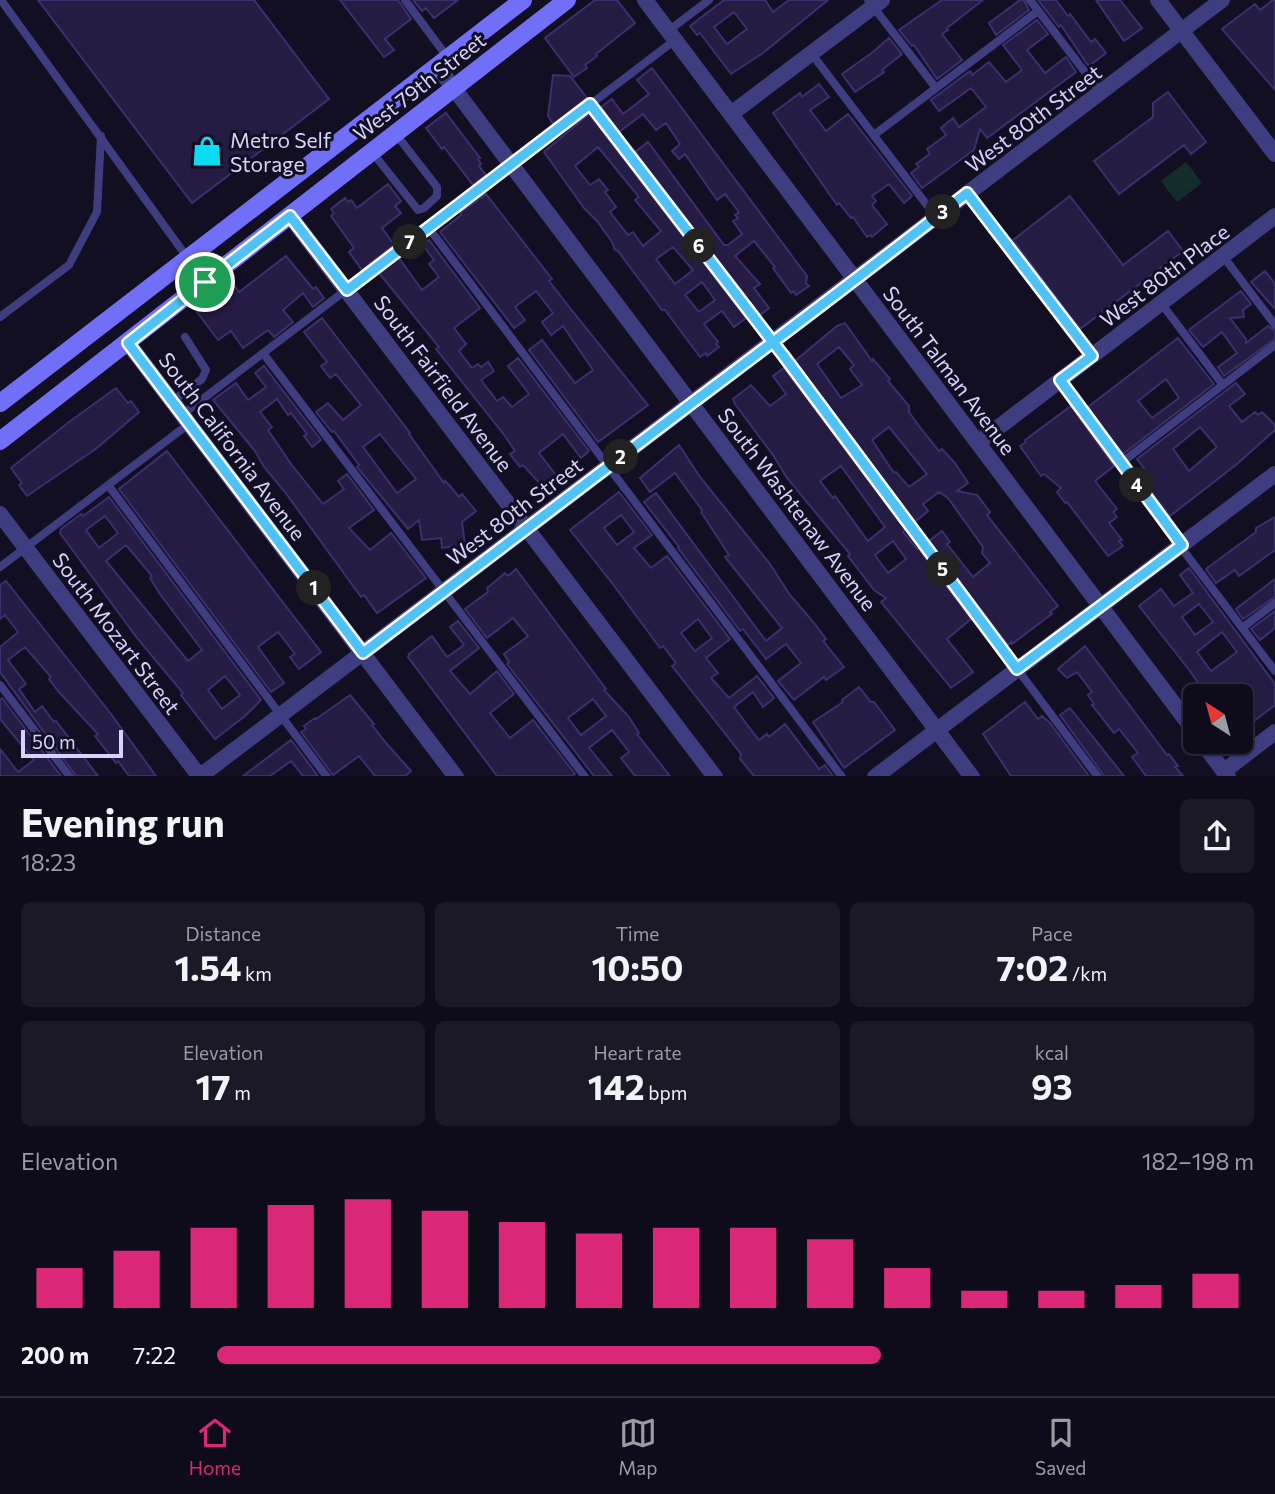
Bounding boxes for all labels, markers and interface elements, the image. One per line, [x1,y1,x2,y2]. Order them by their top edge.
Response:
street label: West 79th Street [348,27,490,145]
street label: West 80th Street [960,59,1106,177]
place label: Metro Self Storage [230,127,332,176]
shop icon: Metro Self Storage [190,134,224,168]
pin: 3 [926,194,960,230]
text: 3 [937,200,948,223]
street label: West 80th Place [1094,218,1234,332]
pin: 7 [392,224,428,260]
pin: 6 [682,229,716,264]
text: 7 [404,230,415,253]
text: 6 [693,234,704,257]
pin [175,252,235,312]
icon: arrive [186,263,224,301]
street label: South Talman Avenue [878,281,1022,459]
street label: South Fairfield Avenue [370,290,518,476]
street label: South California Avenue [154,347,312,545]
street label: South Washtenaw Avenue [714,403,882,615]
pin: 2 [604,440,638,475]
text: 2 [615,445,626,468]
street label: West 80th Street [441,452,587,570]
pin: 4 [1120,468,1154,503]
text: 4 [1131,473,1142,496]
street label: South Mozart Street [48,547,186,719]
pin: 5 [926,552,960,586]
text: 5 [937,557,948,580]
pin: 1 [296,570,332,606]
text: 1 [309,576,318,599]
north arrow [1183,684,1253,754]
map controls [1183,684,1253,754]
scale bar [21,727,122,759]
text: 50 m [32,730,76,753]
text: Evening run [21,798,225,845]
button: share [1180,799,1254,873]
text: 18:23 [21,848,76,876]
text: Distance [185,922,261,945]
text: Time [616,922,659,945]
text: Pace [1031,922,1072,945]
text: 1.54 [174,945,241,988]
text: 10:50 [591,945,684,988]
text: 7:02 [997,945,1068,988]
text: km [241,962,272,985]
text: /km [1068,962,1107,985]
text: Elevation [183,1041,263,1064]
text: Heart rate [593,1041,682,1064]
text: kcal [1035,1041,1069,1064]
text: 17 [196,1064,231,1107]
text: 142 [588,1064,645,1107]
text: 93 [1031,1064,1073,1107]
text: m [231,1081,251,1104]
text: bpm [645,1081,687,1104]
text: Elevation [21,1147,118,1175]
text: 182–198 m [1142,1147,1254,1175]
text: 200 m [21,1341,89,1369]
text: 7:22 [133,1341,176,1369]
tab: Home [189,1414,241,1479]
tab: Map [618,1414,658,1479]
tab: Saved [1035,1414,1086,1479]

